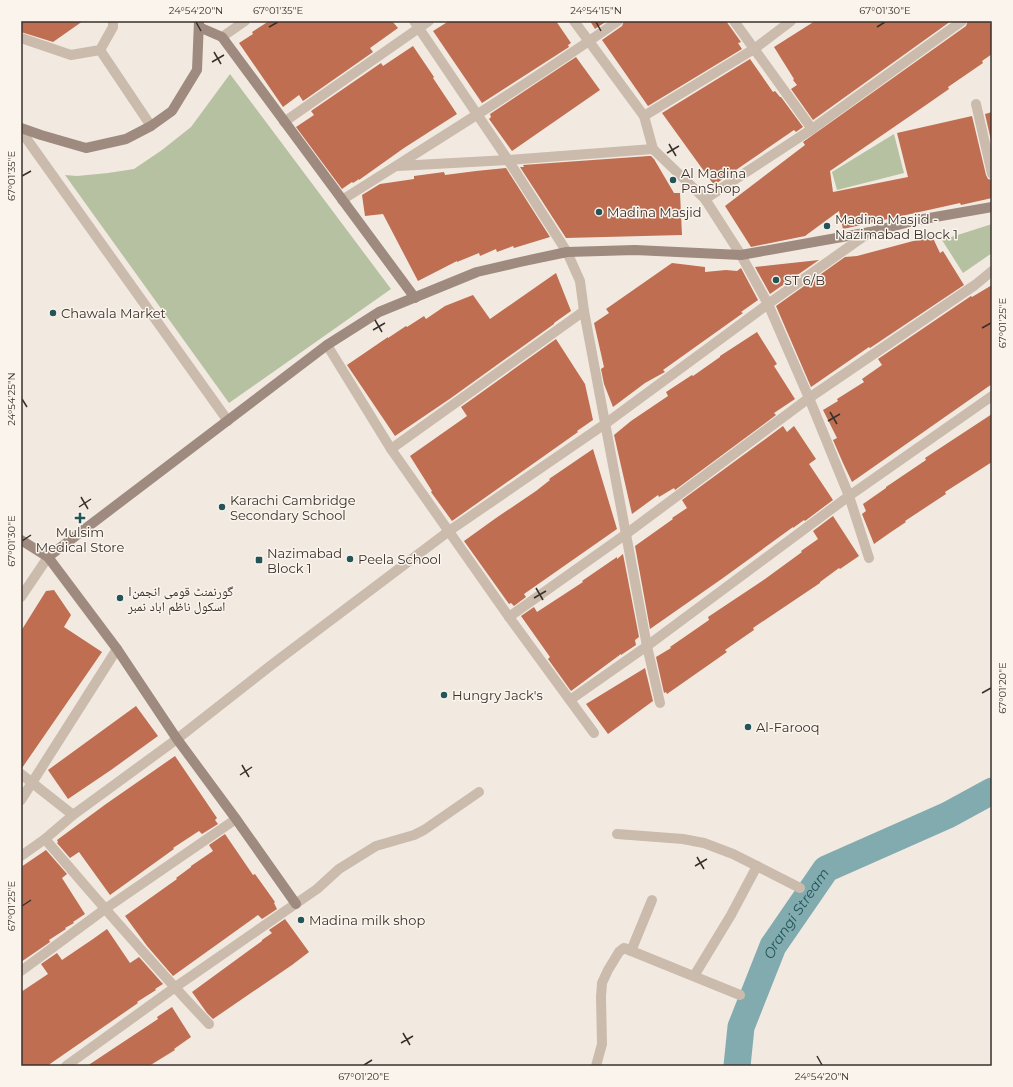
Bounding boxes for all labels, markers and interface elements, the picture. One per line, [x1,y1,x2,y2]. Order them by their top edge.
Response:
text: 24°54'20"N [169,4,223,17]
text: 67°01'35"E [253,4,303,17]
text: 24°54'15"N [570,4,622,17]
text: 67°01'30"E [859,4,911,17]
text: 67°01'35"E [5,151,18,201]
place label: Al Madina PanShop [681,165,746,196]
marker: Al Madina PanShop [668,175,678,185]
place label: Madina Masjid [607,204,702,220]
marker: Madina Masjid [594,207,604,217]
place label: Madina Masjid - Nazimabad Block 1 [835,211,958,242]
marker: Madina Masjid - Nazimabad Block 1 [822,221,832,231]
place label: ST 6/B [784,272,825,288]
marker: ST 6/B [771,275,781,285]
text: 67°01'25"E [996,297,1009,348]
place label: Chawala Market [61,305,166,321]
marker: Chawala Market [48,308,58,318]
text: 24°54'25"N [5,372,18,426]
place label: Karachi Cambridge Secondary School [230,492,356,523]
marker: Karachi Cambridge Secondary School [217,502,227,512]
marker: Mulsim Medical Store [75,513,85,523]
text: 67°01'30"E [5,515,18,567]
place label: Mulsim Medical Store [36,524,124,555]
place label: Nazimabad Block 1 [267,545,342,576]
place label: Peela School [358,551,441,567]
marker: Peela School [345,554,355,564]
marker: Nazimabad Block 1 [254,555,264,565]
place label: Iگورنمنٹ قومی انجمن اسکول ناظم اباد نمبر [127,583,234,615]
marker: Iگورنمنٹ قومی انجمن اسکول ناظم اباد نمبر [115,593,125,603]
text: 67°01'20"E [996,662,1009,714]
place label: Hungry Jack's [452,687,543,703]
marker: Hungry Jack's [439,690,449,700]
place label: Al-Farooq [756,719,820,735]
marker: Al-Farooq [743,722,753,732]
water label: Orangi Stream [760,865,833,962]
text: 67°01'25"E [5,880,18,931]
place label: Madina milk shop [309,912,426,928]
marker: Madina milk shop [296,915,306,925]
text: 67°01'20"E [338,1070,390,1083]
text: 24°54'20"N [795,1070,849,1083]

